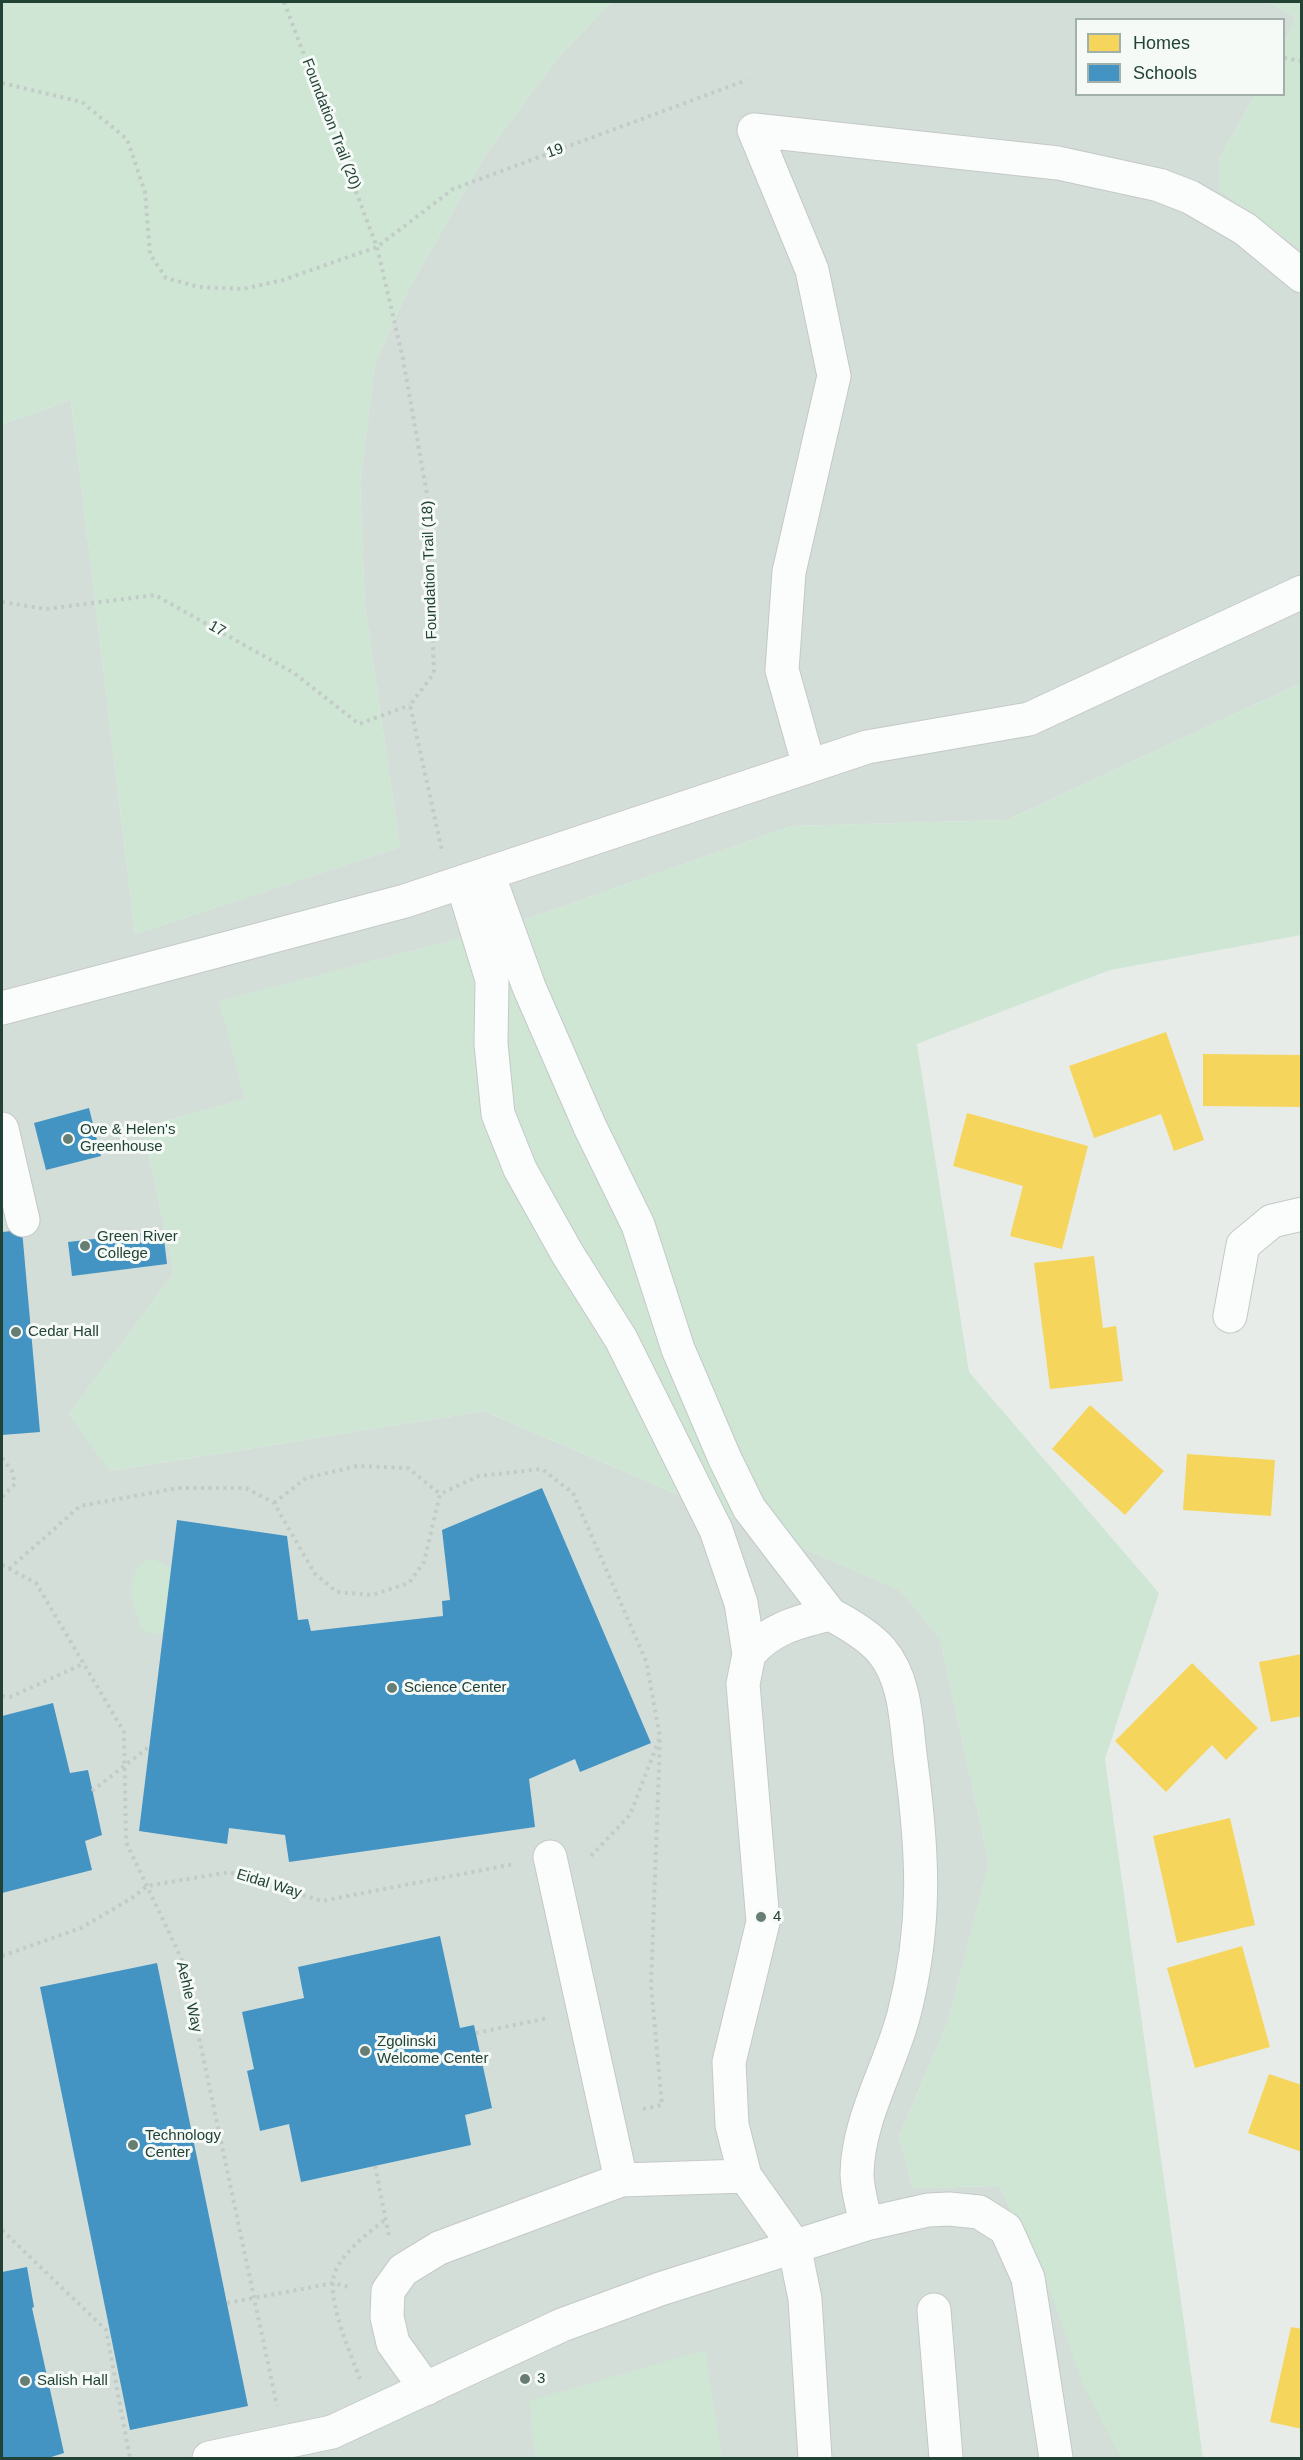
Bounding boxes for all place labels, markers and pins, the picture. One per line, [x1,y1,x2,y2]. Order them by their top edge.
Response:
place label: Ove & Helen's Greenhouse [80,1121,175,1156]
marker: Ove & Helen's Greenhouse [61,1132,75,1146]
place label: Green River College [97,1228,178,1263]
marker: Green River College [78,1239,92,1253]
place label: Cedar Hall [28,1323,99,1341]
marker: Cedar Hall [9,1325,23,1339]
place label: Science Center [404,1679,507,1697]
marker: Science Center [385,1681,399,1695]
place label: 4 [773,1908,781,1926]
marker: 4 [754,1910,768,1924]
place label: Zgolinski Welcome Center [377,2033,488,2068]
marker: Zgolinski Welcome Center [358,2044,372,2058]
place label: Technology Center [145,2127,221,2162]
marker: Technology Center [126,2138,140,2152]
place label: 3 [537,2370,545,2388]
place label: Salish Hall [37,2372,108,2390]
marker: 3 [518,2372,532,2386]
marker: Salish Hall [18,2374,32,2388]

